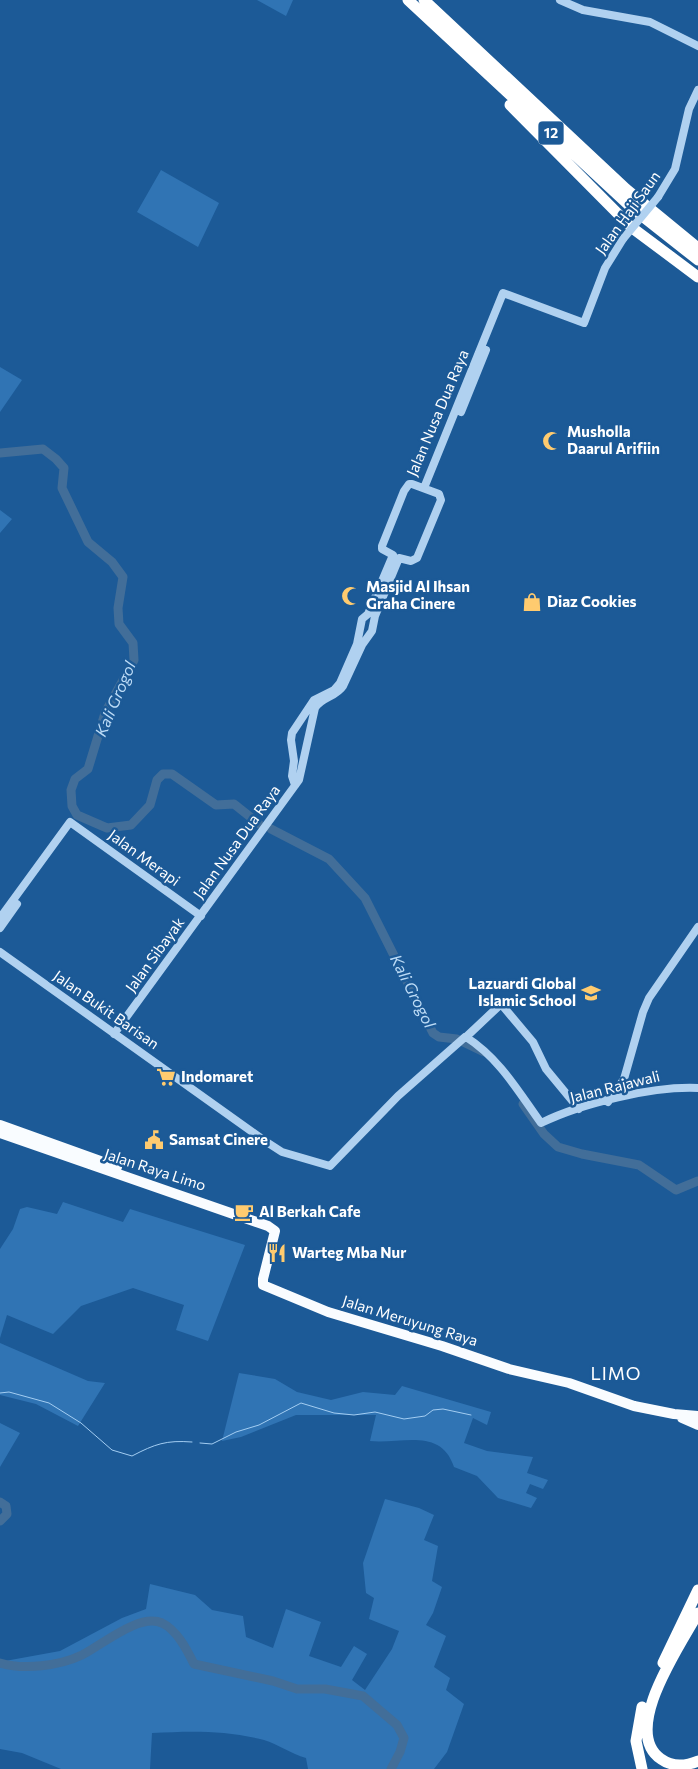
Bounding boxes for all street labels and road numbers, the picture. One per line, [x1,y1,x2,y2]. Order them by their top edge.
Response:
road number: 12 [538,122,564,144]
street label: Jalan Haji Saun [591,167,663,258]
street label: Jalan Nusa Dua Raya [402,347,472,479]
street label: Jalan Nusa Dua Raya [189,781,283,902]
street label: Jalan Merapi [105,825,184,889]
street label: Jalan Sibayak [121,913,187,995]
street label: Jalan Bukit Barisan [50,966,163,1052]
street label: Jalan Rajawali [568,1066,662,1106]
street label: Jalan Raya Limo [102,1144,208,1194]
street label: Jalan Meruyung Raya [340,1291,480,1349]

